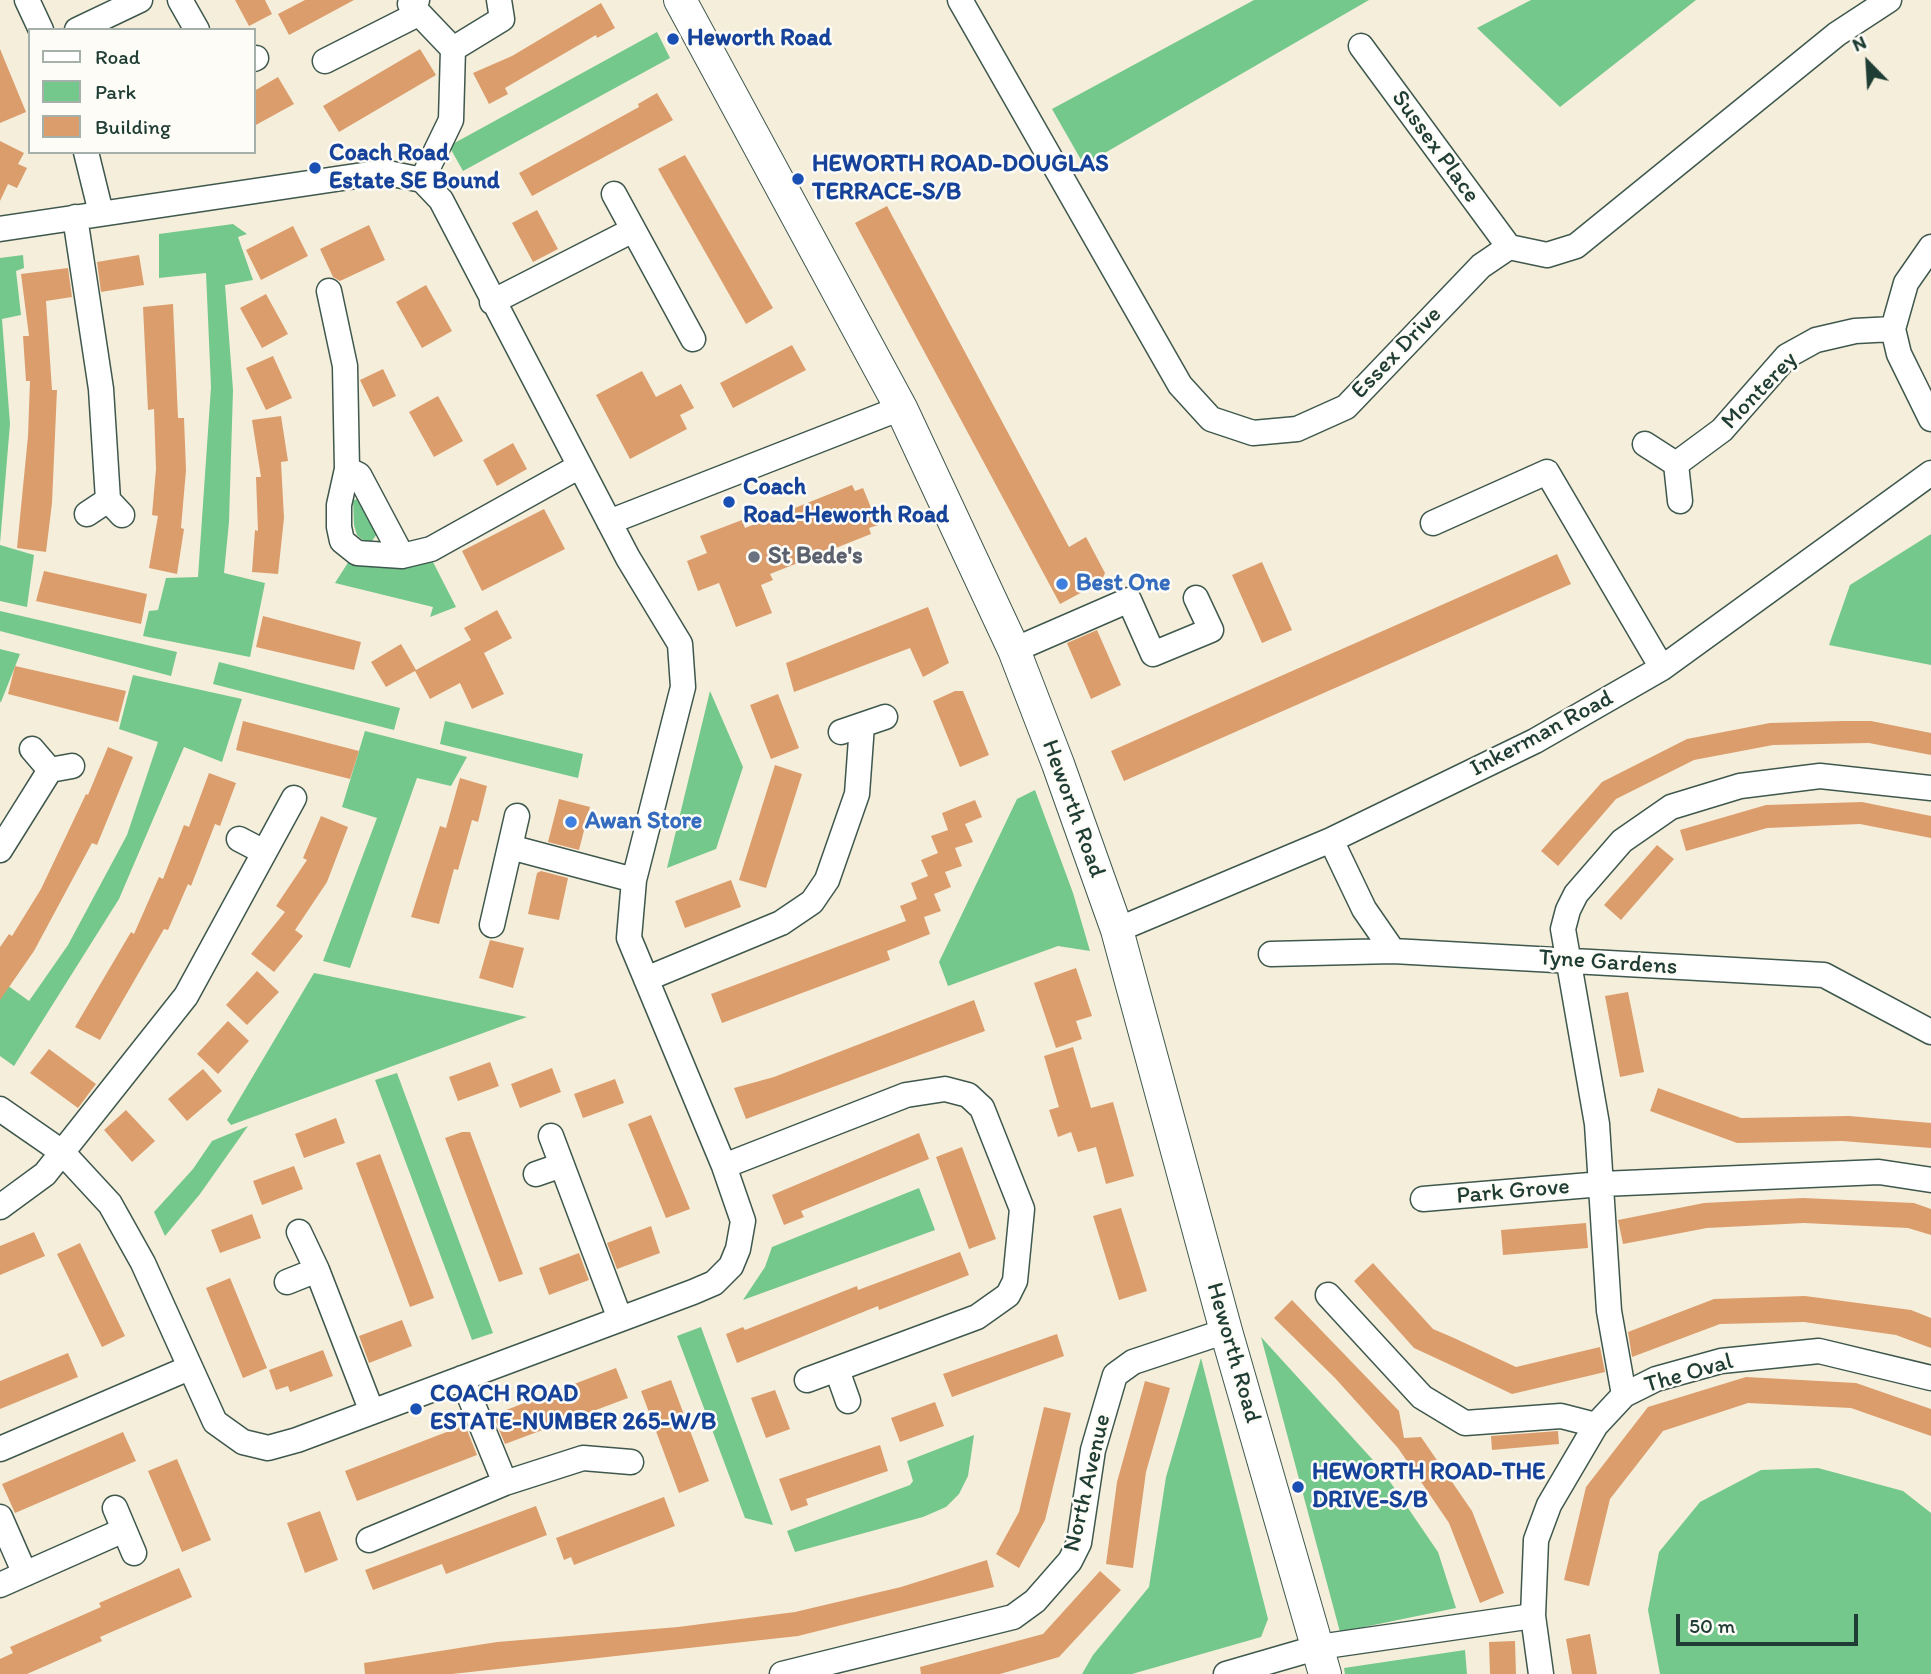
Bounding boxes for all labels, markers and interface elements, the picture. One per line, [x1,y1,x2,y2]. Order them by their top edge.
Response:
place label: Heworth Road [687,25,832,53]
legend [28,28,256,154]
north arrow [1833,28,1903,98]
text: N [1849,30,1870,56]
marker: Heworth Road [665,31,681,47]
text: Road [95,44,140,69]
text: Park [95,79,136,104]
street label: Sussex Place [1385,85,1485,209]
text: Building [95,114,171,139]
place label: Coach Road Estate SE Bound [329,140,500,196]
place label: HEWORTH ROAD-DOUGLAS TERRACE-S/B [812,151,1109,207]
marker: Coach Road Estate SE Bound [307,160,323,176]
marker: HEWORTH ROAD-DOUGLAS TERRACE-S/B [790,171,806,187]
street label: Essex Drive [1346,301,1448,405]
street label: Monterey [1716,346,1804,436]
place label: Coach Road-Heworth Road [743,474,949,530]
marker: Coach Road-Heworth Road [721,494,737,510]
place label: St Bede's [768,543,863,571]
marker: St Bede's [746,549,762,565]
place label: Best One [1076,570,1170,598]
marker: Best One [1054,576,1070,592]
street label: Inkerman Road [1466,684,1618,784]
street label: Heworth Road [1035,736,1111,882]
place label: Awan Store [585,808,702,836]
marker: Awan Store [563,814,579,830]
street label: Tyne Gardens [1538,944,1678,982]
street label: Park Grove [1455,1173,1571,1211]
street label: Heworth Road [1199,1279,1267,1427]
street label: The Oval [1641,1348,1737,1400]
place label: COACH ROAD ESTATE-NUMBER 265-W/B [430,1381,716,1437]
marker: COACH ROAD ESTATE-NUMBER 265-W/B [408,1401,424,1417]
street label: North Avenue [1058,1411,1118,1555]
place label: HEWORTH ROAD-THE DRIVE-S/B [1312,1459,1545,1515]
marker: HEWORTH ROAD-THE DRIVE-S/B [1290,1479,1306,1495]
scale bar [1679,1600,1861,1644]
text: 50 m [1689,1613,1735,1638]

